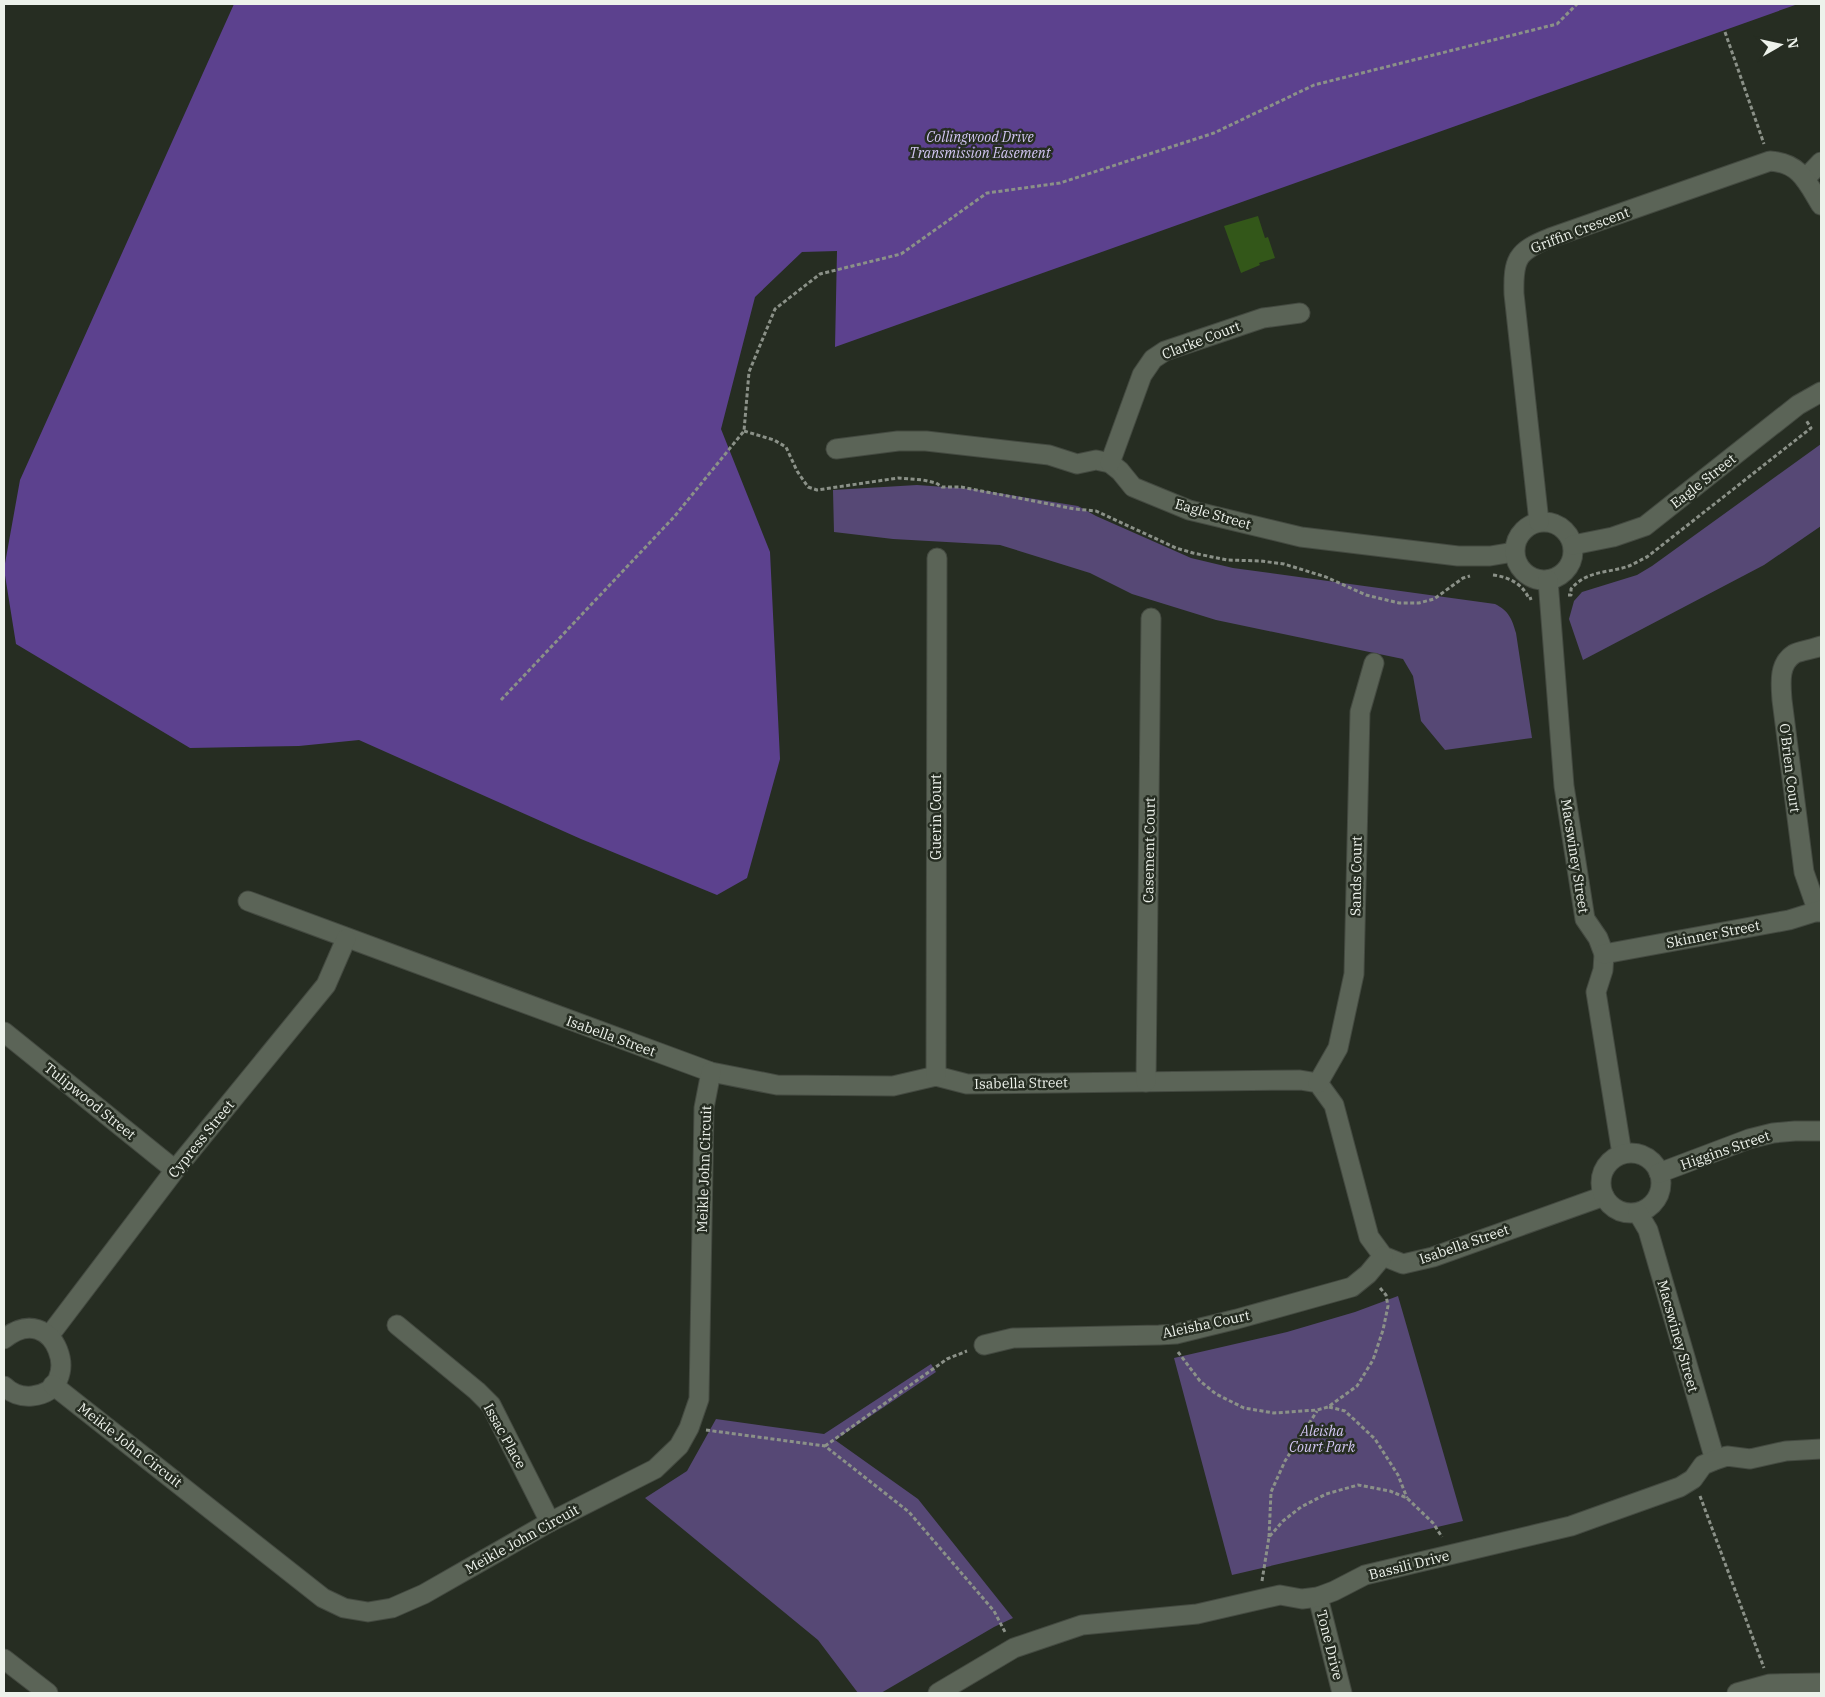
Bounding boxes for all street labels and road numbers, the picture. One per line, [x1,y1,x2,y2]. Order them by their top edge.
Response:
street label: Griffin Crescent [1528,203,1632,257]
street label: Clarke Court [1159,317,1243,363]
street label: Eagle Street [1667,450,1739,512]
street label: Eagle Street [1173,495,1253,533]
street label: O'Brien Court [1776,722,1804,814]
street label: Guerin Court [927,774,945,860]
street label: Casement Court [1139,797,1159,903]
street label: Macswiney Street [1557,798,1593,915]
street label: Sands Court [1346,836,1366,916]
street label: Skinner Street [1665,916,1761,952]
street label: Isabella Street [564,1011,658,1061]
street label: Tulipwood Street [41,1059,139,1143]
street label: Isabella Street [974,1073,1068,1093]
street label: Cypress Street [164,1096,238,1182]
street label: Meikle John Circuit [693,1105,715,1233]
street label: Higgins Street [1678,1126,1772,1174]
street label: Isabella Street [1417,1220,1511,1268]
street label: Macswiney Street [1653,1278,1703,1394]
street label: Aleisha Court [1161,1306,1251,1342]
street label: Meikle John Circuit [74,1399,186,1491]
street label: Issac Place [480,1400,530,1472]
street label: Meikle John Circuit [462,1500,582,1578]
street label: Bassili Drive [1367,1546,1451,1584]
street label: Tone Drive [1313,1608,1347,1682]

